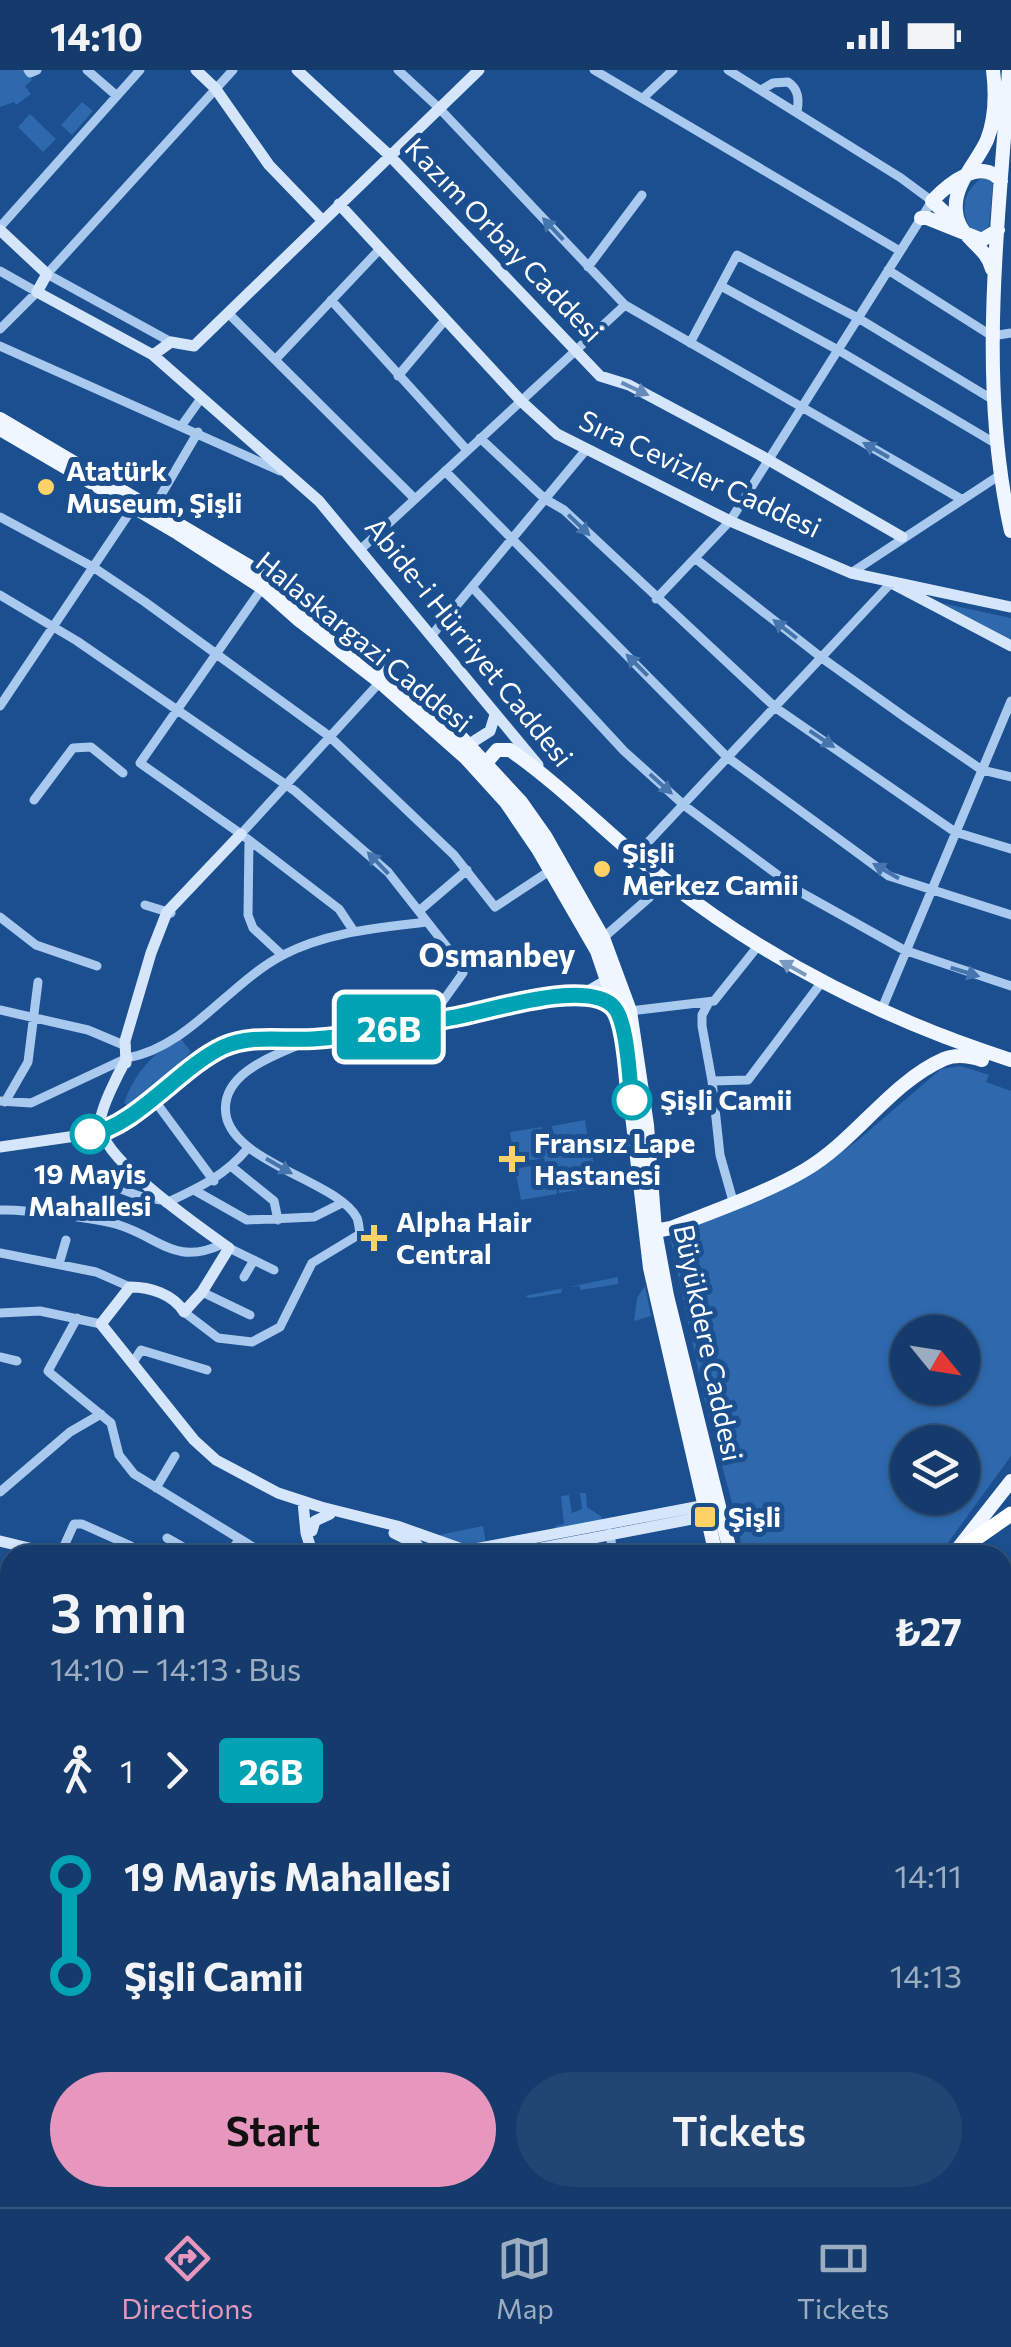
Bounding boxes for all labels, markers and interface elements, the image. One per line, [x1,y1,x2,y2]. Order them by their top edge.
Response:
text: 14:10 [50,12,143,59]
street label: Kazım Orbay Caddesi [399,130,611,348]
one-way arrow [542,217,565,241]
one-way arrow [621,381,650,398]
street label: Sıra Cevizler Caddesi [574,402,827,544]
one-way arrow [862,442,891,459]
place label: Atatürk Museum, Şişli [66,453,242,519]
marker: Atatürk Museum, Şişli [35,476,57,498]
street label: Abide-i Hürriyet Caddesi [359,510,581,773]
one-way arrow [567,512,591,536]
street label: Halaskargazi Caddesi [250,544,480,739]
one-way arrow [772,619,797,640]
one-way arrow [625,654,649,678]
one-way arrow [809,730,836,748]
one-way arrow [648,772,673,794]
place label: Şişli Merkez Camii [622,835,799,901]
one-way arrow [367,852,390,876]
marker: Şişli Merkez Camii [591,858,613,880]
one-way arrow [872,862,900,880]
district label: Osmanbey [418,934,576,974]
one-way arrow [779,959,807,977]
one-way arrow [950,965,980,980]
line badge: 26B [332,994,446,1060]
text: 26B [357,1006,421,1049]
marker: Şişli Camii [613,1081,651,1119]
place label: Şişli Camii [660,1082,792,1116]
marker: 19 Mayis Mahallesi [71,1115,109,1153]
place label: Fransız Lape Hastanesi [534,1125,695,1191]
marker: Fransız Lape Hastanesi [499,1146,525,1172]
place label: 19 Mayis Mahallesi [28,1156,152,1222]
one-way arrow [265,1157,293,1174]
place label: Alpha Hair Central [396,1204,532,1270]
street label: Büyükdere Caddesi [667,1221,751,1464]
marker: Alpha Hair Central [361,1225,387,1251]
north arrow [890,1315,980,1405]
map controls [890,1315,980,1515]
button: layers [890,1425,980,1515]
place label: Şişli [728,1499,781,1533]
marker: Şişli [692,1504,718,1530]
text: 3 min [50,1577,187,1644]
text: ₺27 [894,1607,962,1654]
text: 14:10 – 14:13 · Bus [50,1648,301,1688]
icon: walk [50,1743,105,1798]
icon: forward [149,1743,204,1798]
text: 26B [239,1749,303,1792]
text: 1 [120,1750,134,1790]
text: 19 Mayis Mahallesi [124,1852,451,1899]
text: 14:11 [894,1855,962,1895]
text: Şişli Camii [124,1952,304,1999]
text: 14:13 [890,1955,962,1995]
button: Start [50,2072,496,2187]
button: Tickets [516,2072,962,2187]
tab: Directions [122,2231,253,2325]
tab: Map [496,2231,554,2325]
tab: Tickets [797,2231,889,2325]

